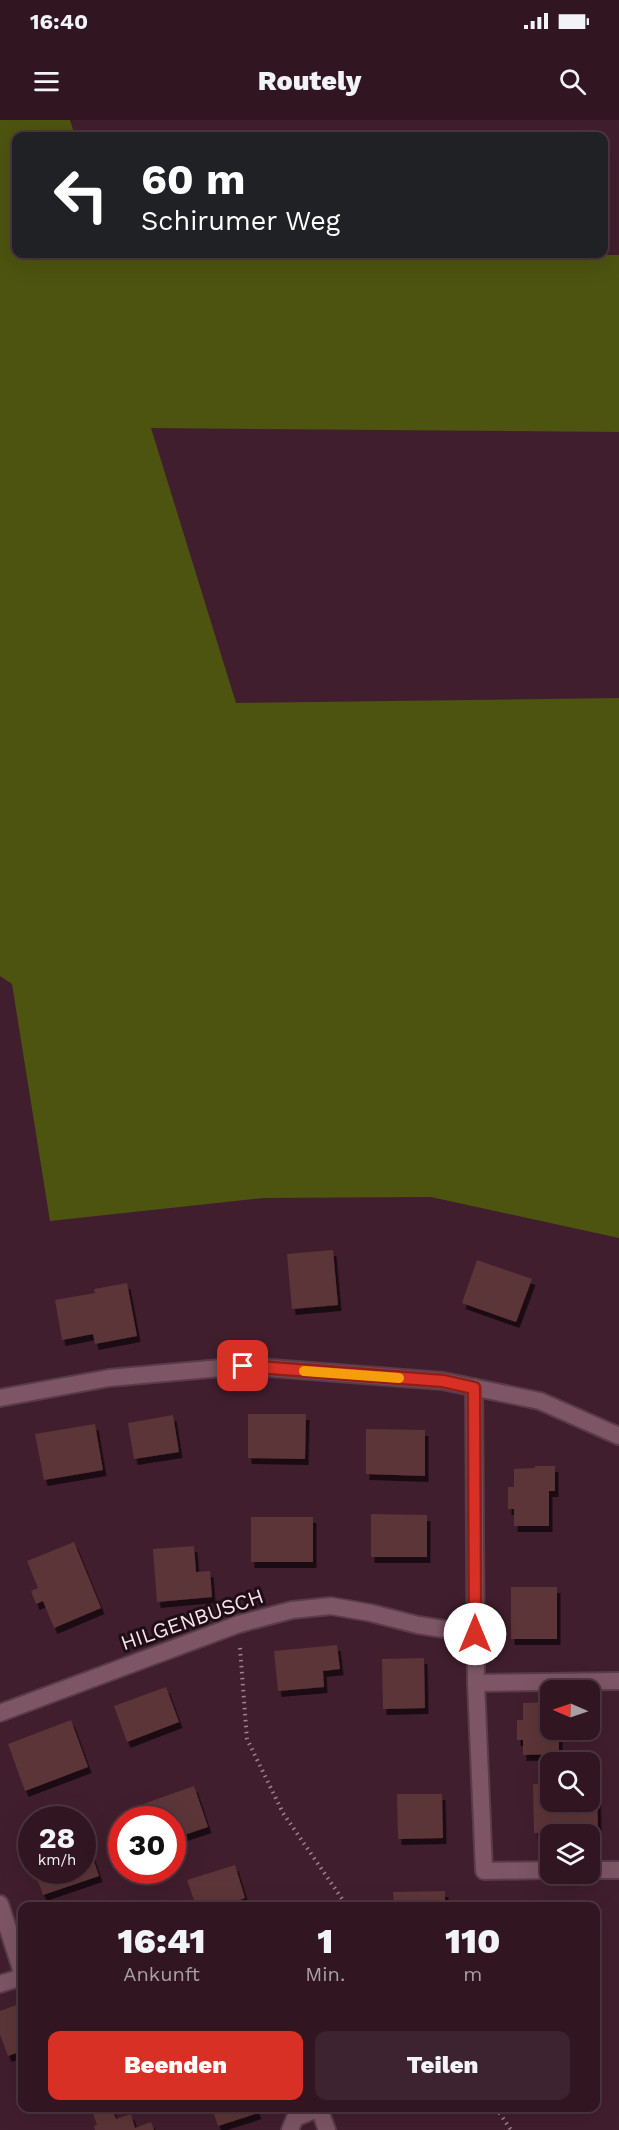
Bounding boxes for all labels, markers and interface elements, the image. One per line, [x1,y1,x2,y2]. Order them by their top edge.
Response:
text: 16:40 [30,9,88,34]
icon: menu [30,65,63,98]
text: Routely [258,65,361,97]
icon: search [556,65,589,98]
text: 60 m [141,155,245,204]
icon: left [42,156,120,234]
text: Schirumer Weg [141,205,340,237]
pin [217,1340,268,1391]
icon: arrive [226,1349,259,1382]
street label: HILGENBUSCH [117,1583,267,1655]
position arrow [443,1602,507,1666]
north arrow [540,1680,600,1740]
map controls [540,1680,600,1884]
button: search [540,1752,600,1812]
speed limit sign: 30 [108,1806,186,1884]
text: 28 [39,1820,75,1855]
button: layers [540,1824,600,1884]
text: km/h [38,1851,76,1869]
text: 16:41 [118,1920,206,1962]
text: 1 [317,1920,333,1962]
text: 110 [445,1920,500,1962]
text: Ankunft [123,1962,200,1986]
text: Min. [305,1962,345,1986]
text: m [463,1962,482,1986]
button: Beenden [48,2031,303,2100]
button: Teilen [315,2031,570,2100]

